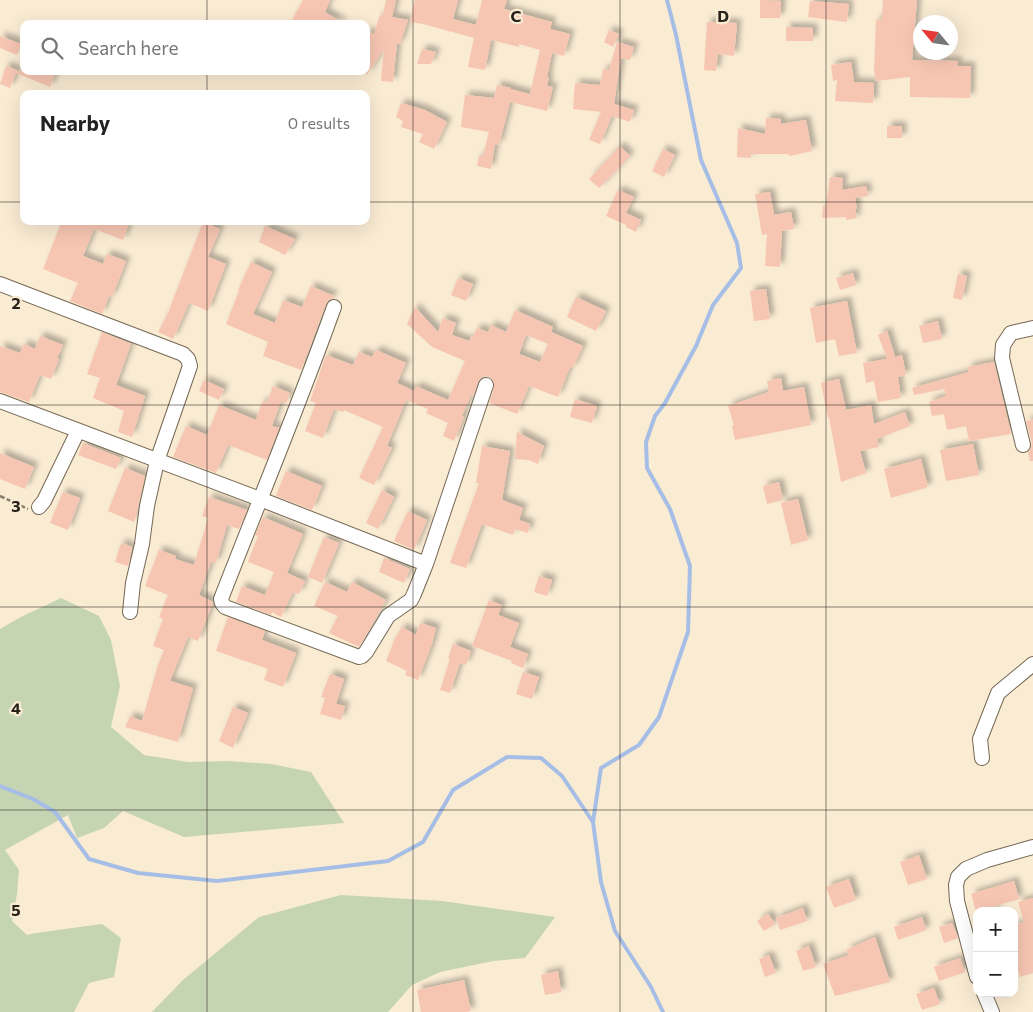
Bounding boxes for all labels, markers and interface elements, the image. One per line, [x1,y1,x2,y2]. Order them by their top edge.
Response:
text: C [511,6,522,25]
text: D [717,6,729,25]
north arrow [913,15,958,60]
search box [20,20,370,75]
icon: search [38,34,66,62]
text: Search here [78,36,178,59]
text: Nearby [40,110,110,135]
text: 0 results [288,113,350,132]
text: 2 [11,293,21,312]
text: 3 [11,496,21,515]
text: 4 [11,698,21,717]
text: 5 [11,900,21,919]
map controls [973,907,1018,997]
button: + [973,907,1018,952]
button: − [973,952,1018,997]

